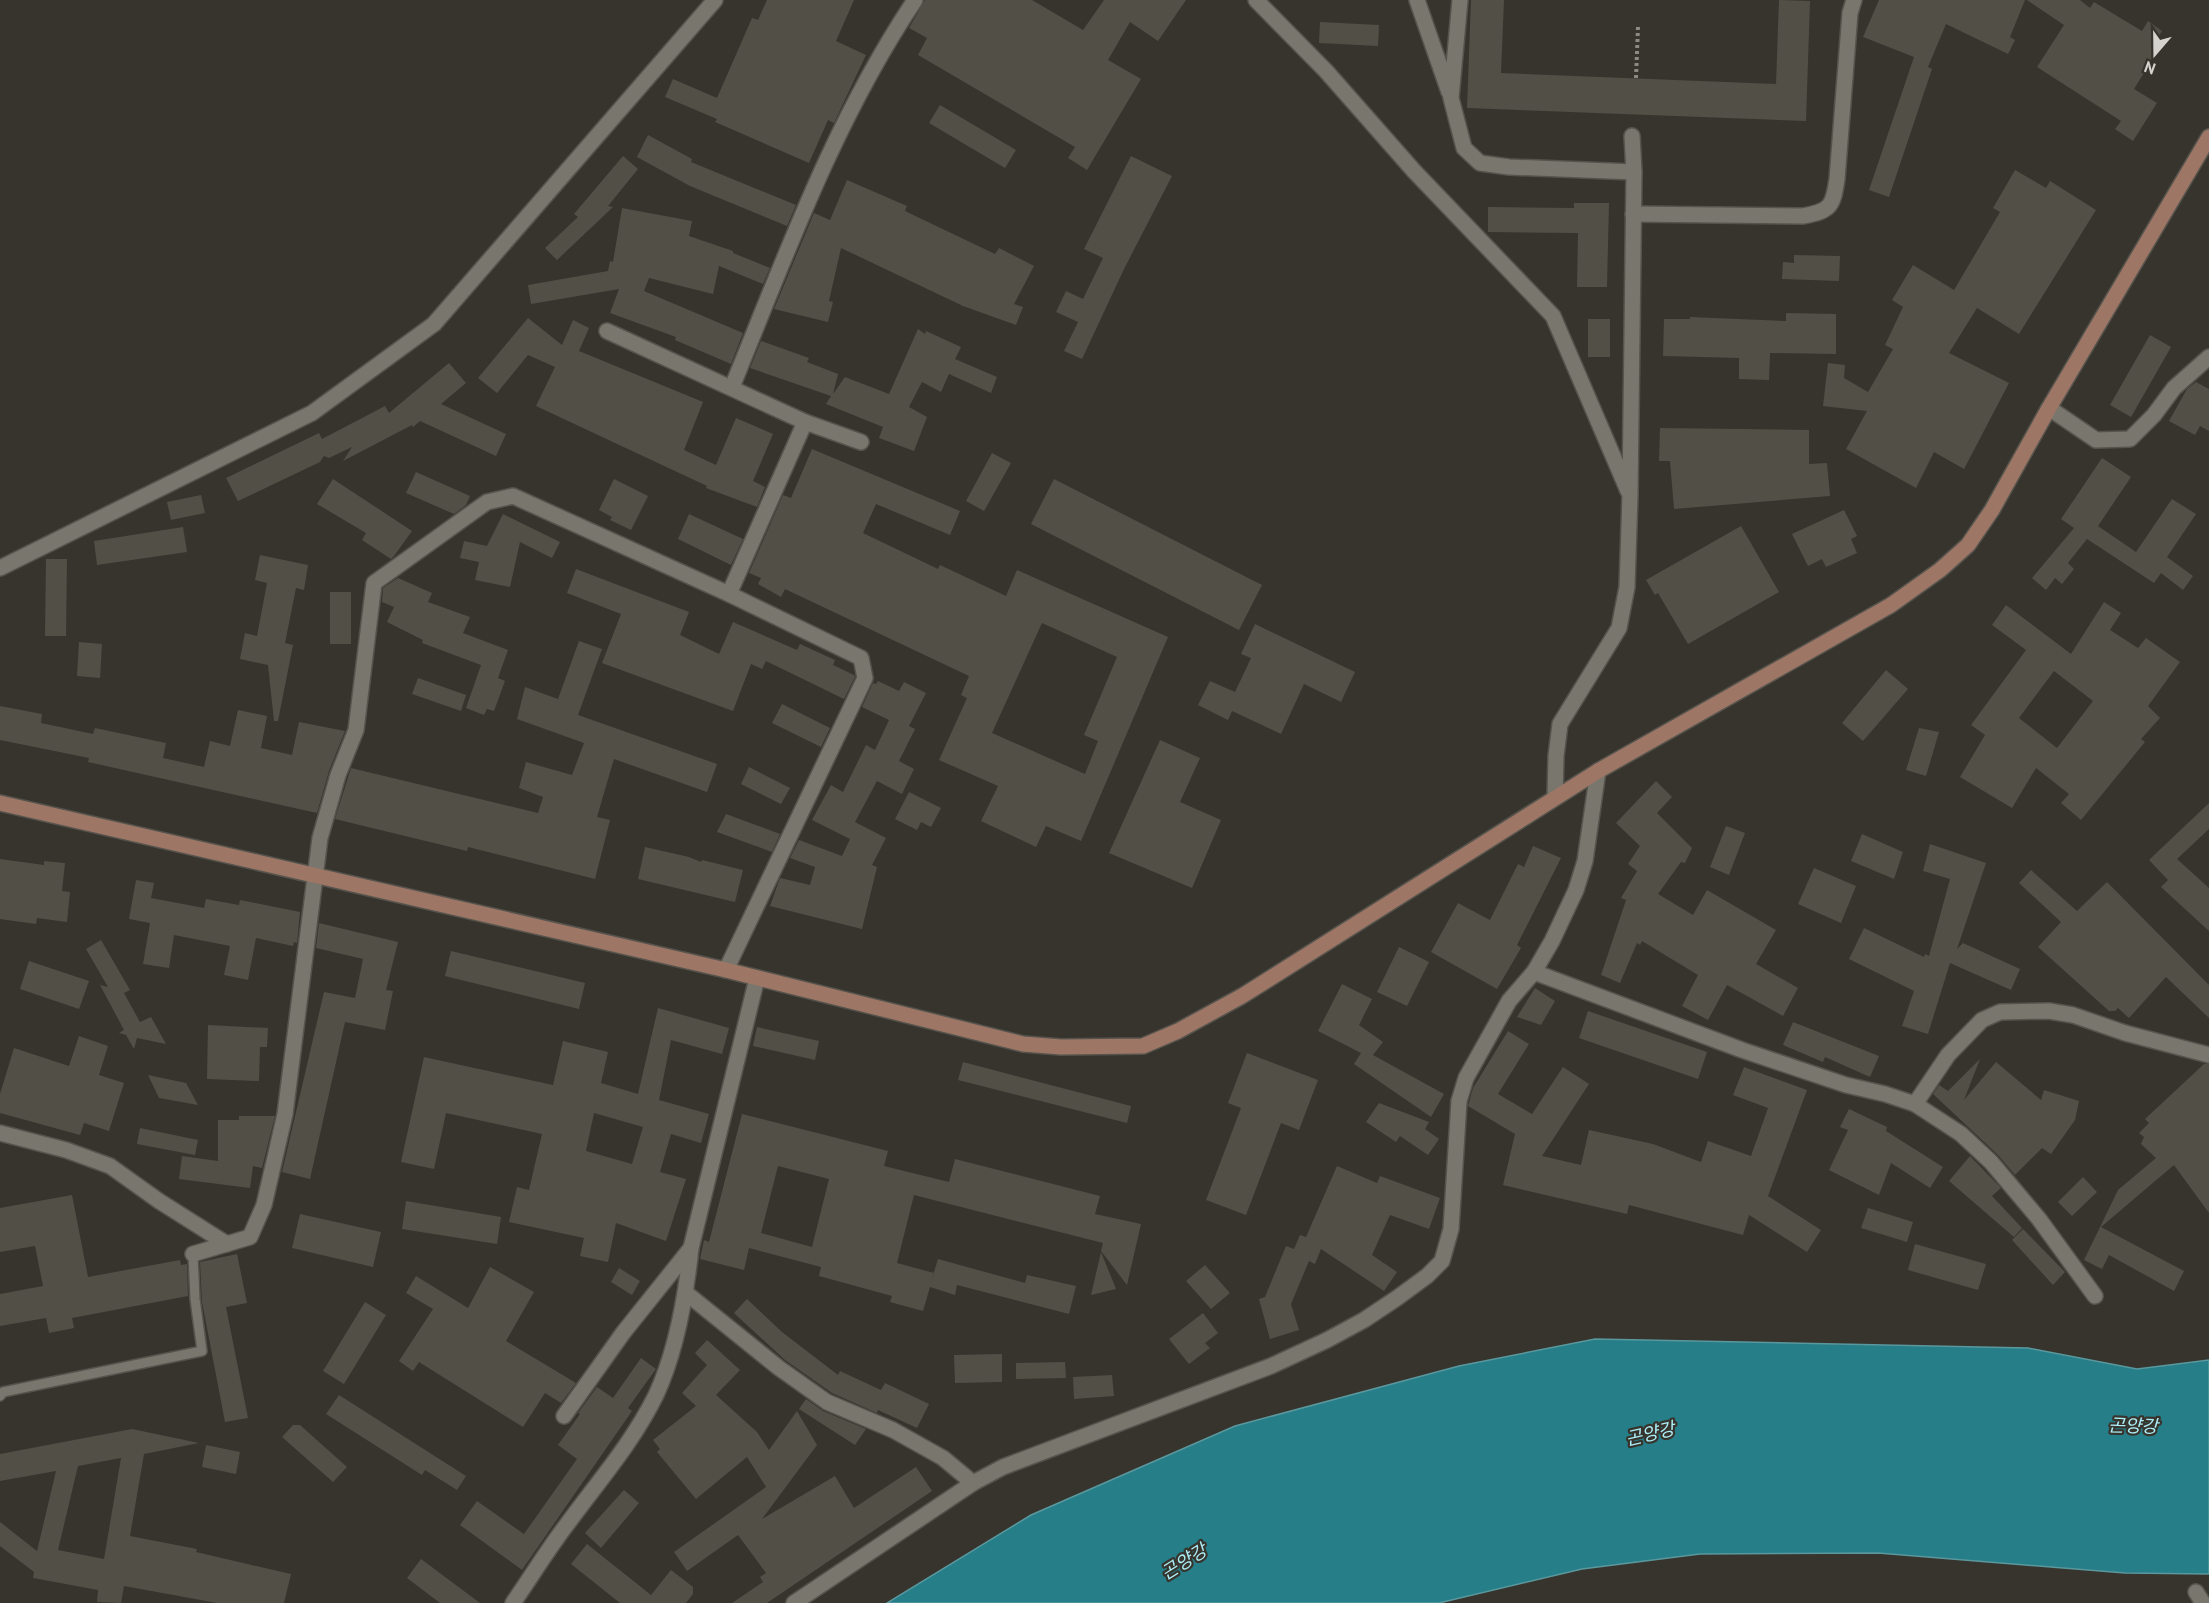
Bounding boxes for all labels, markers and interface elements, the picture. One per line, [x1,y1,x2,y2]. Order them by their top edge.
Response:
north arrow [2125,24,2185,84]
text: N [2142,57,2158,79]
water label: 곤양강 [2108,1413,2161,1438]
water label: 곤양강 [1623,1416,1679,1450]
water label: 곤양강 [1157,1537,1213,1584]

